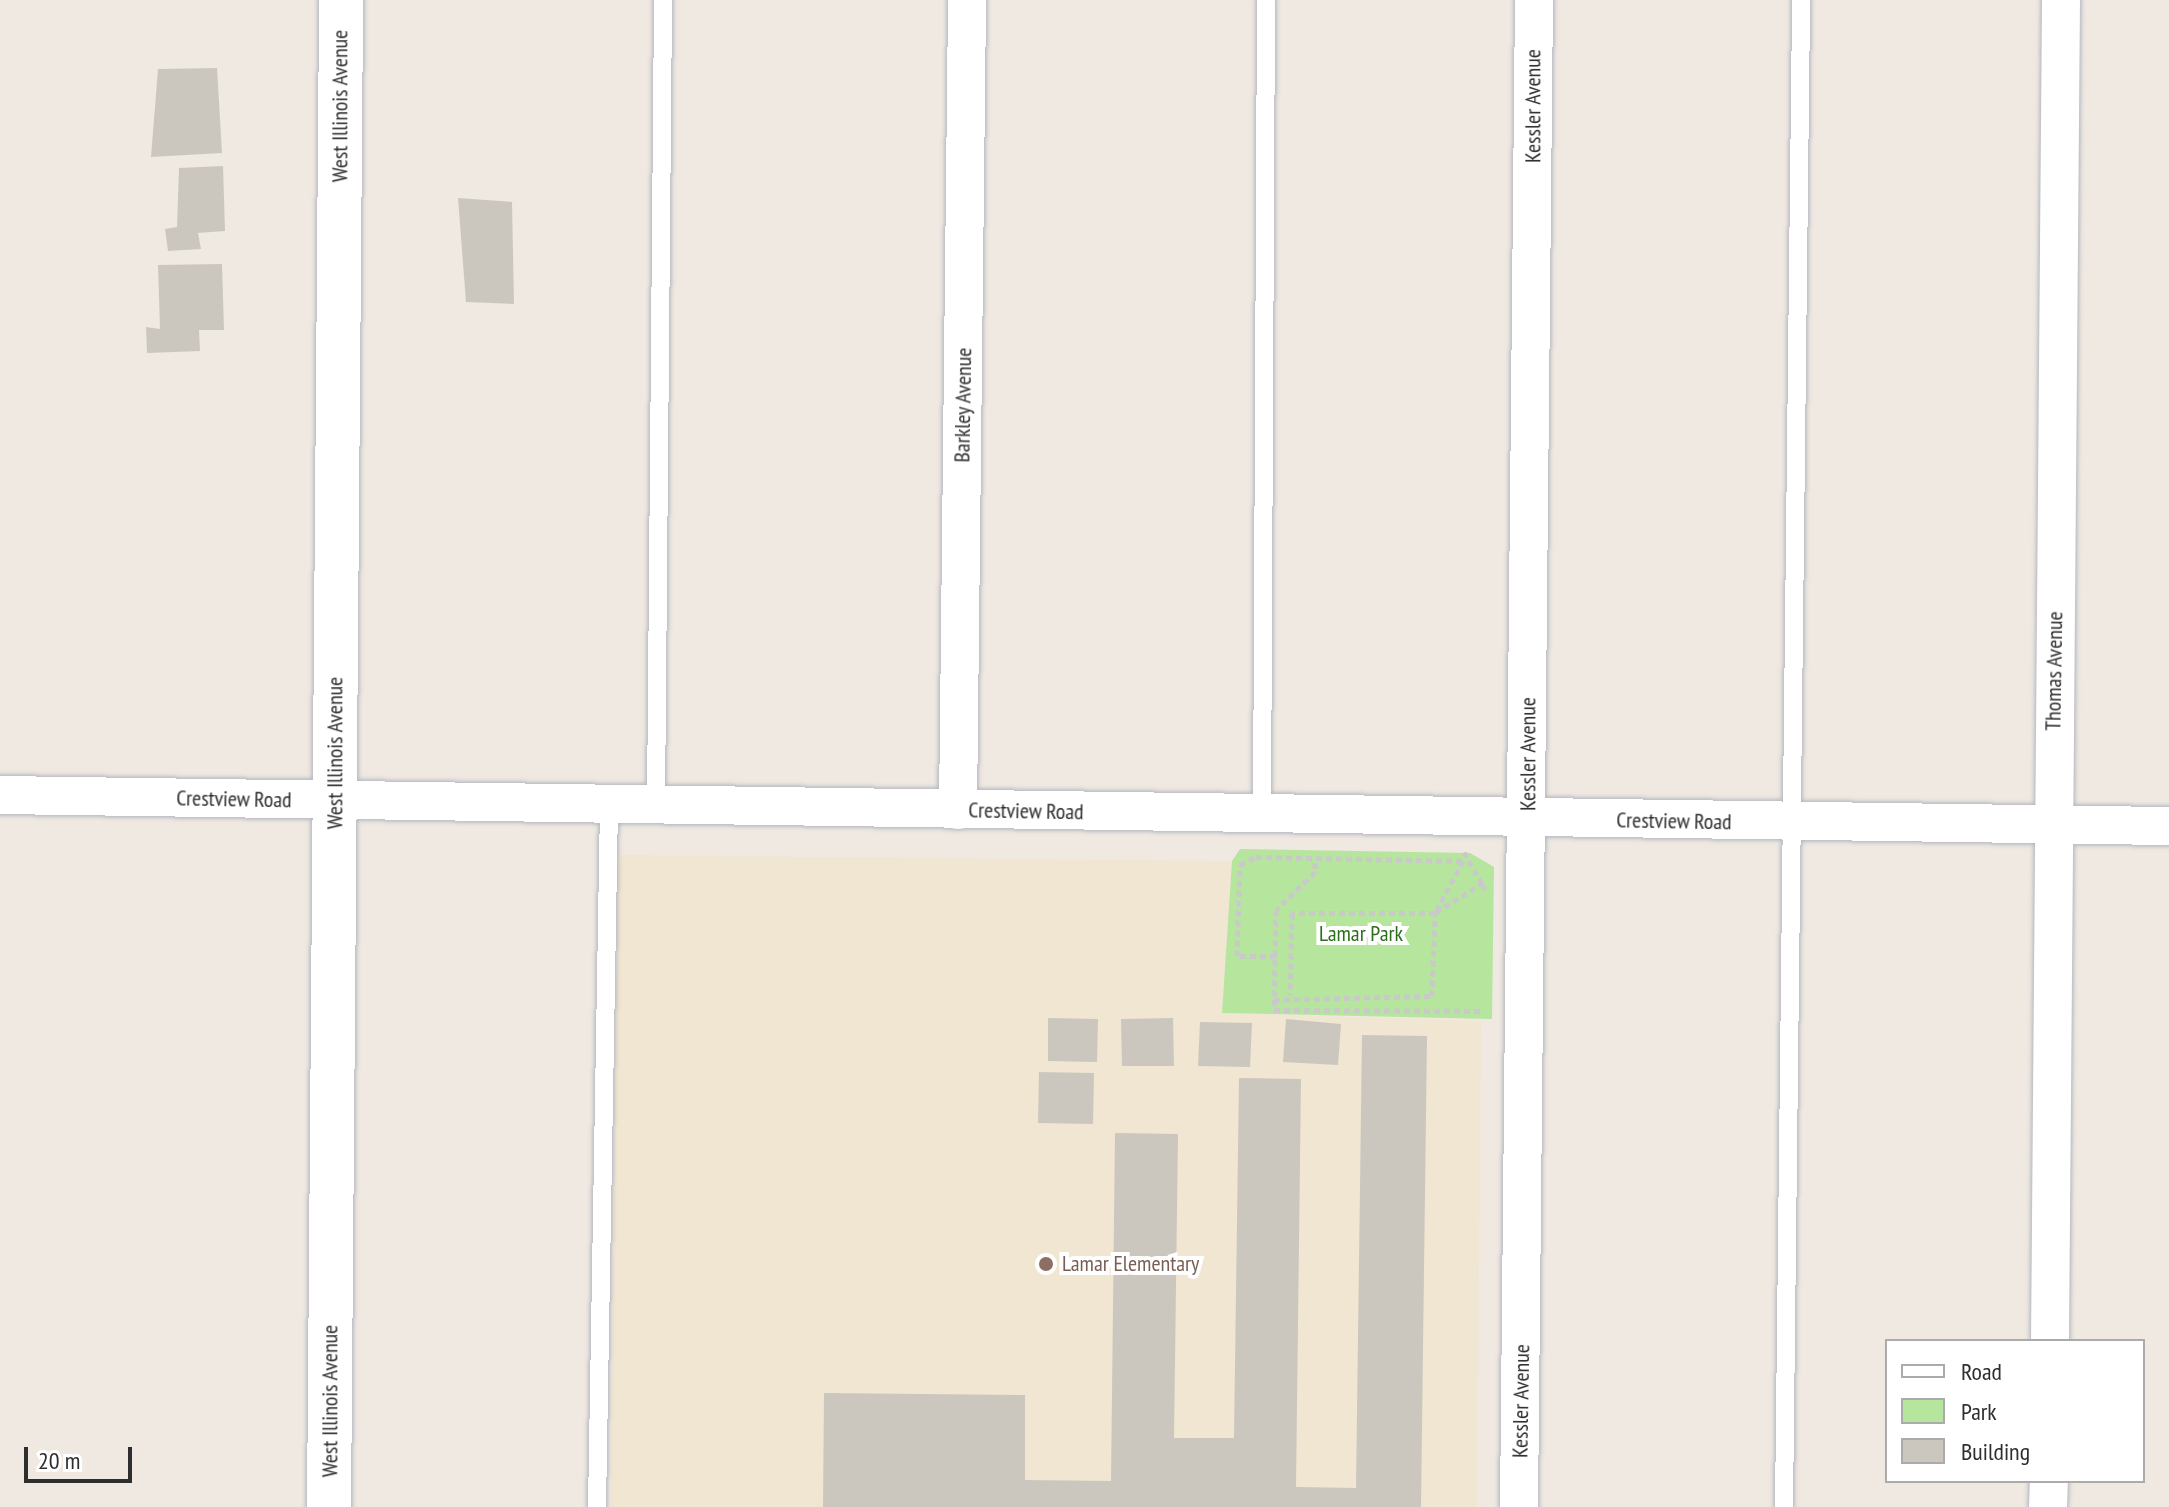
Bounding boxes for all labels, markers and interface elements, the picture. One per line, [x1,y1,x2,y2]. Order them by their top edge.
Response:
street label: West Illinois Avenue [327,29,353,183]
street label: Kessler Avenue [1520,49,1546,163]
street label: Barkley Avenue [949,347,977,463]
street label: Thomas Avenue [2040,611,2068,731]
street label: West Illinois Avenue [322,676,348,830]
street label: Kessler Avenue [1515,697,1541,811]
street label: Crestview Road [176,785,292,813]
street label: Crestview Road [968,797,1084,825]
street label: Crestview Road [1616,807,1732,835]
park label: Lamar Park [1319,921,1403,947]
place label: Lamar Elementary [1062,1251,1199,1277]
marker: Lamar Elementary [1037,1255,1055,1273]
street label: West Illinois Avenue [317,1324,343,1478]
legend [1885,1339,2145,1483]
street label: Kessler Avenue [1507,1344,1535,1458]
text: Road [1961,1356,2002,1387]
text: Park [1961,1396,1997,1427]
scale bar [28,1431,136,1481]
text: Building [1961,1436,2030,1467]
text: 20 m [38,1445,80,1476]

